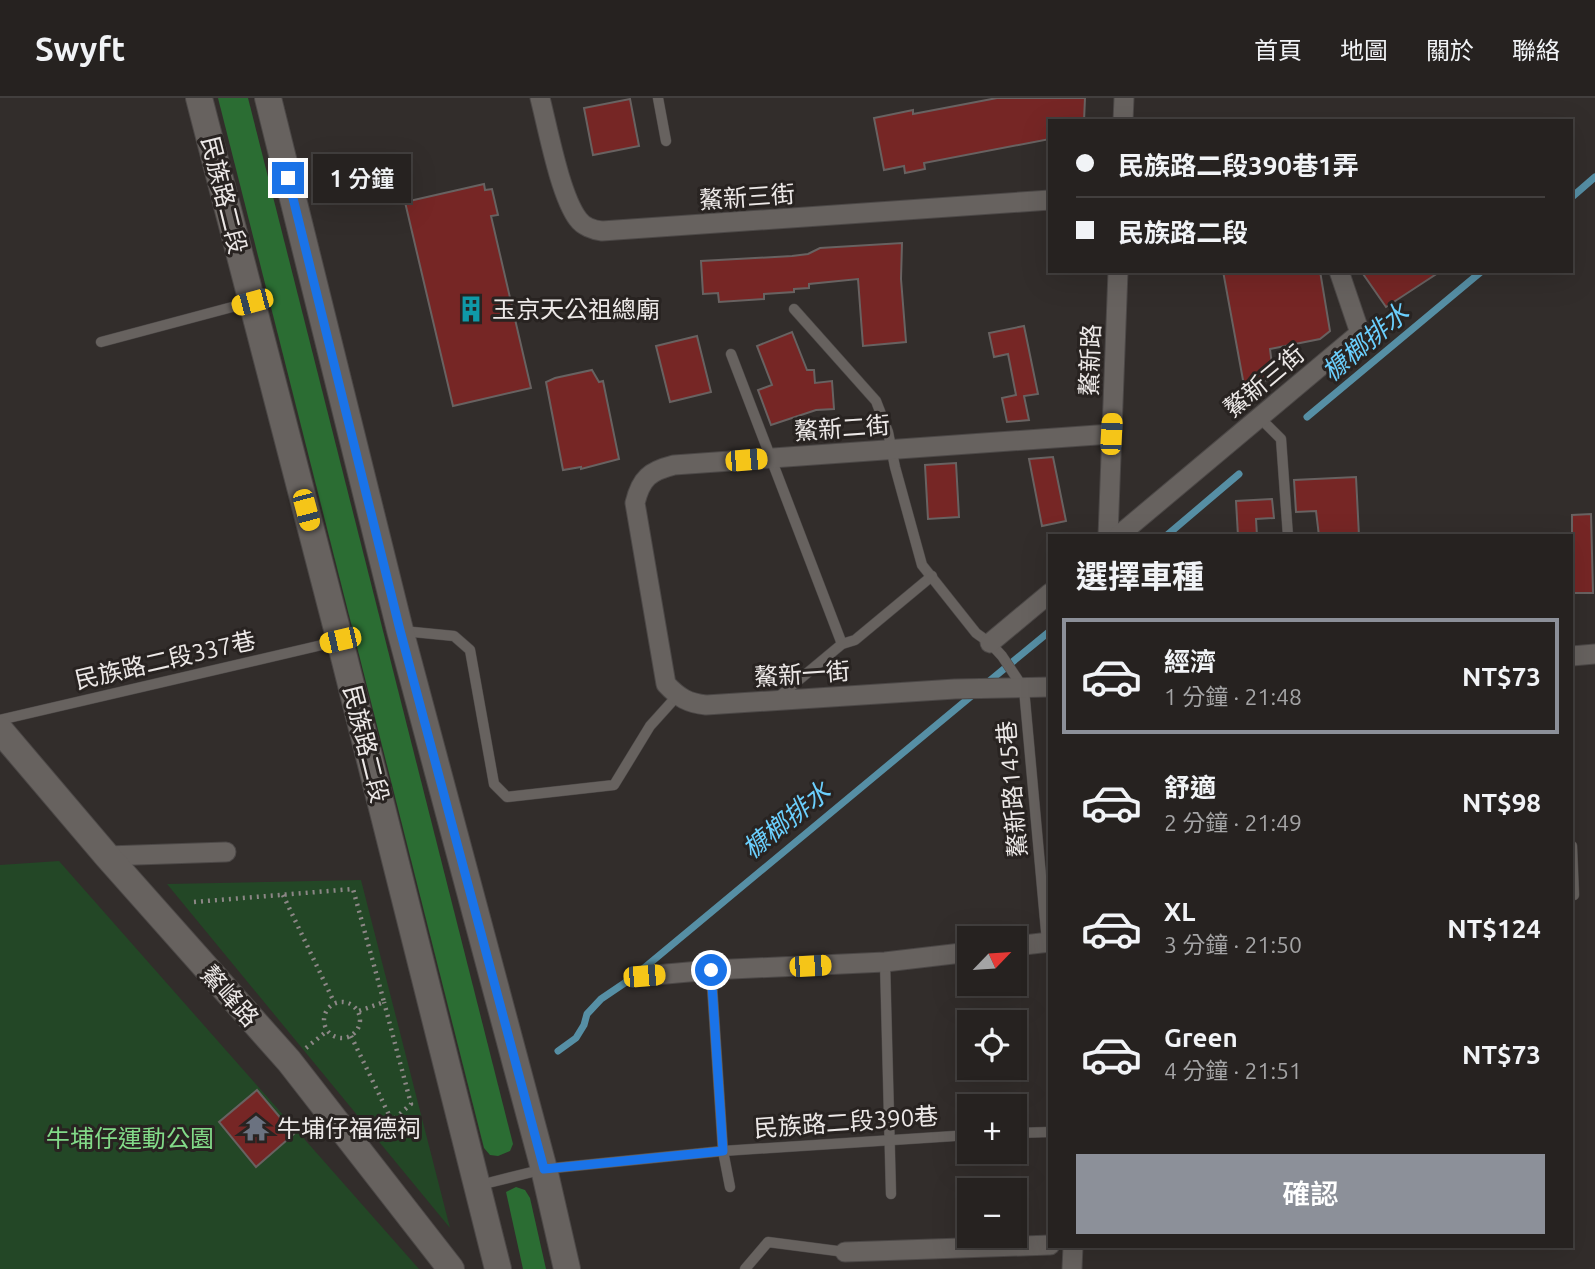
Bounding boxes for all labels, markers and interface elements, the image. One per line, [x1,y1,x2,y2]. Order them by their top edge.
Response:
text: Swyft [35,30,125,67]
text: 首頁 [1254,37,1302,64]
text: 地圖 [1340,37,1388,64]
text: 關於 [1426,37,1474,64]
text: 聯絡 [1512,37,1560,64]
street label: 民族路二段 [196,134,252,256]
text: 民族路二段390巷1弄 [1118,151,1359,180]
callout: 1 分鐘 [312,154,410,202]
route end [272,162,304,194]
text: 1 分鐘 [330,166,394,191]
street label: 鰲新三街 [698,180,796,214]
text: 民族路二段 [1118,218,1248,247]
car [229,286,276,318]
building icon: 玉京天公祖總廟 [456,294,486,324]
place label: 玉京天公祖總廟 [492,296,660,323]
water label: 槺榔排水 [1316,297,1415,387]
street label: 鰲新路 [1075,324,1105,396]
street label: 鰲新三街 [1219,340,1309,422]
street label: 鰲新二街 [793,411,891,445]
car [1100,412,1123,456]
car [725,448,768,472]
car [291,487,322,533]
text: 選擇車種 [1076,558,1204,594]
car [318,625,363,655]
street label: 民族路二段337巷 [72,626,258,694]
icon: car [1080,645,1143,708]
text: 經濟 [1164,647,1216,676]
street label: 鰲新一街 [753,657,851,691]
text: NT$73 [1462,662,1541,691]
street label: 民族路二段 [338,683,394,805]
text: 1 分鐘 · 21:48 [1164,684,1302,709]
street label: 鰲新路145巷 [993,720,1031,858]
icon: car [1080,771,1143,834]
text: 舒適 [1164,773,1216,802]
water label: 槺榔排水 [736,775,836,864]
text: NT$98 [1462,788,1541,817]
text: 2 分鐘 · 21:49 [1164,810,1302,835]
icon: car [1080,897,1143,960]
text: XL [1164,897,1195,926]
text: NT$124 [1447,914,1541,943]
north arrow [957,926,1027,996]
map controls [957,926,1027,1248]
text: 3 分鐘 · 21:50 [1164,932,1302,957]
route start [695,954,727,986]
car [789,954,832,978]
street label: 鰲峰路 [196,960,264,1032]
car [623,964,666,988]
button: locate [957,1010,1027,1080]
icon: car [1080,1023,1143,1086]
text: Green [1164,1023,1238,1052]
text: NT$73 [1462,1040,1541,1069]
text: 4 分鐘 · 21:51 [1164,1058,1302,1083]
button: + [957,1094,1027,1164]
street label: 民族路二段390巷 [753,1102,939,1142]
temple icon: 牛埔仔福德祠 [241,1113,271,1143]
place label: 牛埔仔福德祠 [277,1115,421,1142]
park label: 牛埔仔運動公園 [46,1125,214,1152]
button: 確認 [1076,1154,1545,1234]
button: − [957,1178,1027,1248]

